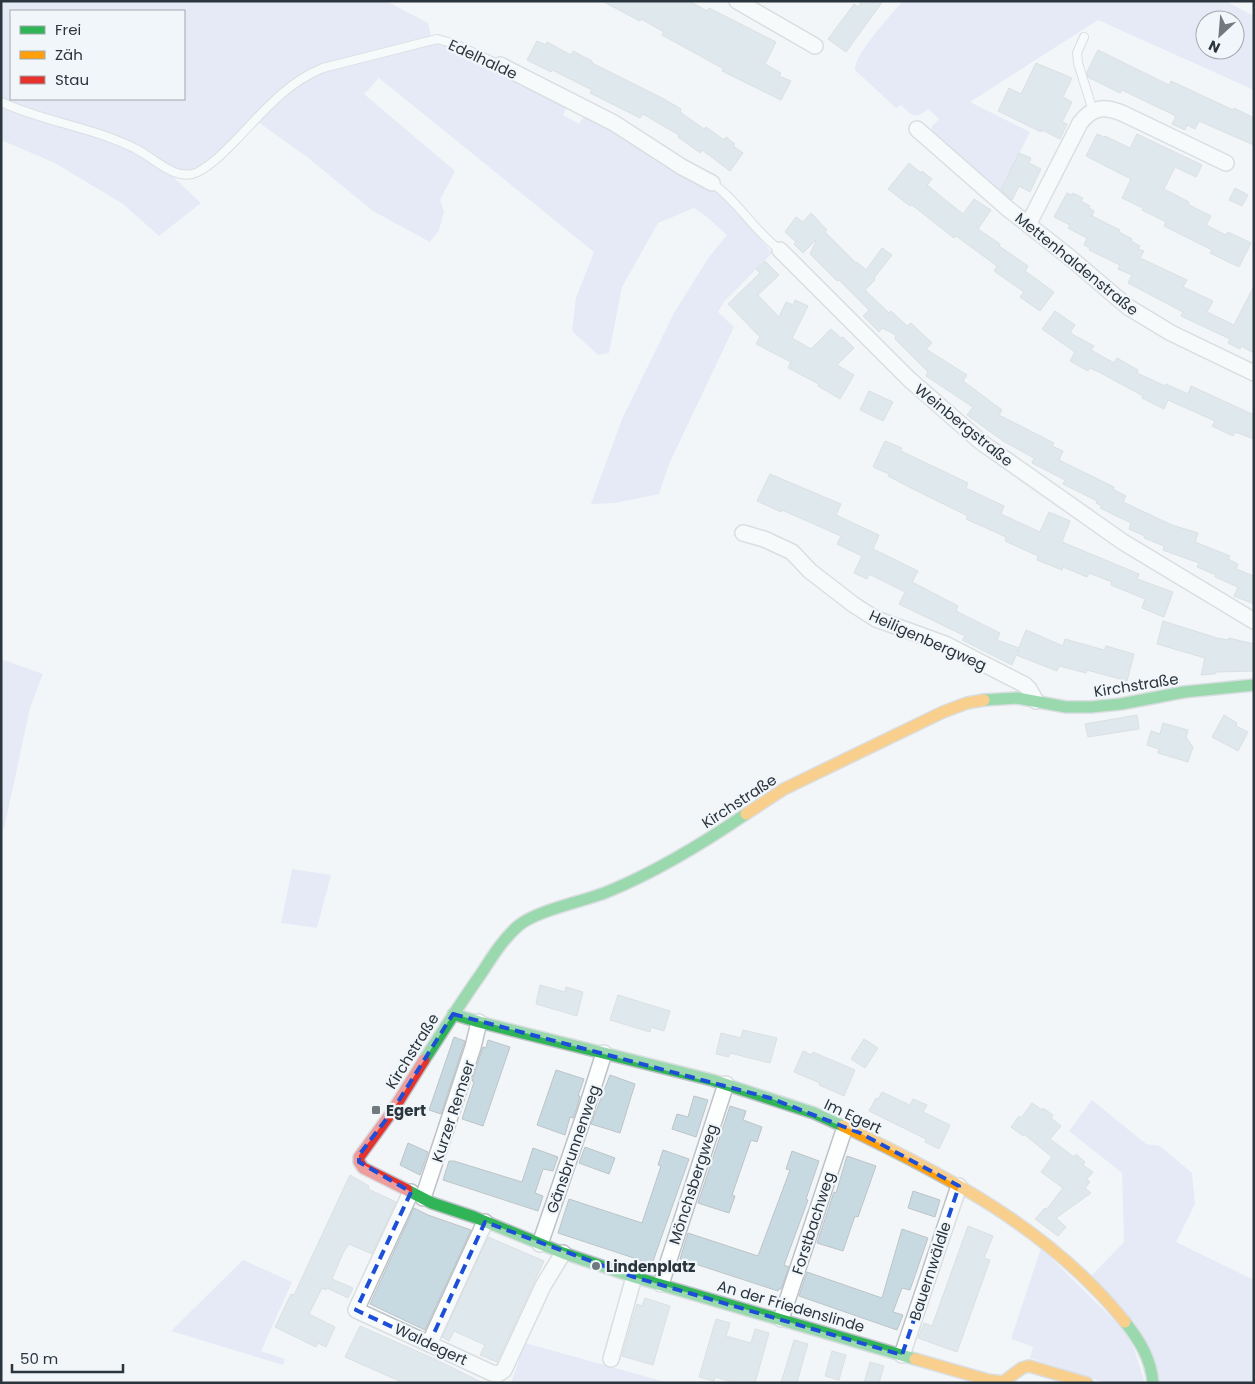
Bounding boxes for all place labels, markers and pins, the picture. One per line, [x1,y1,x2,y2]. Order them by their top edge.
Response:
place label: Egert [386,1100,426,1121]
marker: Egert [370,1104,382,1116]
place label: Lindenplatz [606,1256,696,1277]
marker: Lindenplatz [590,1260,602,1272]

